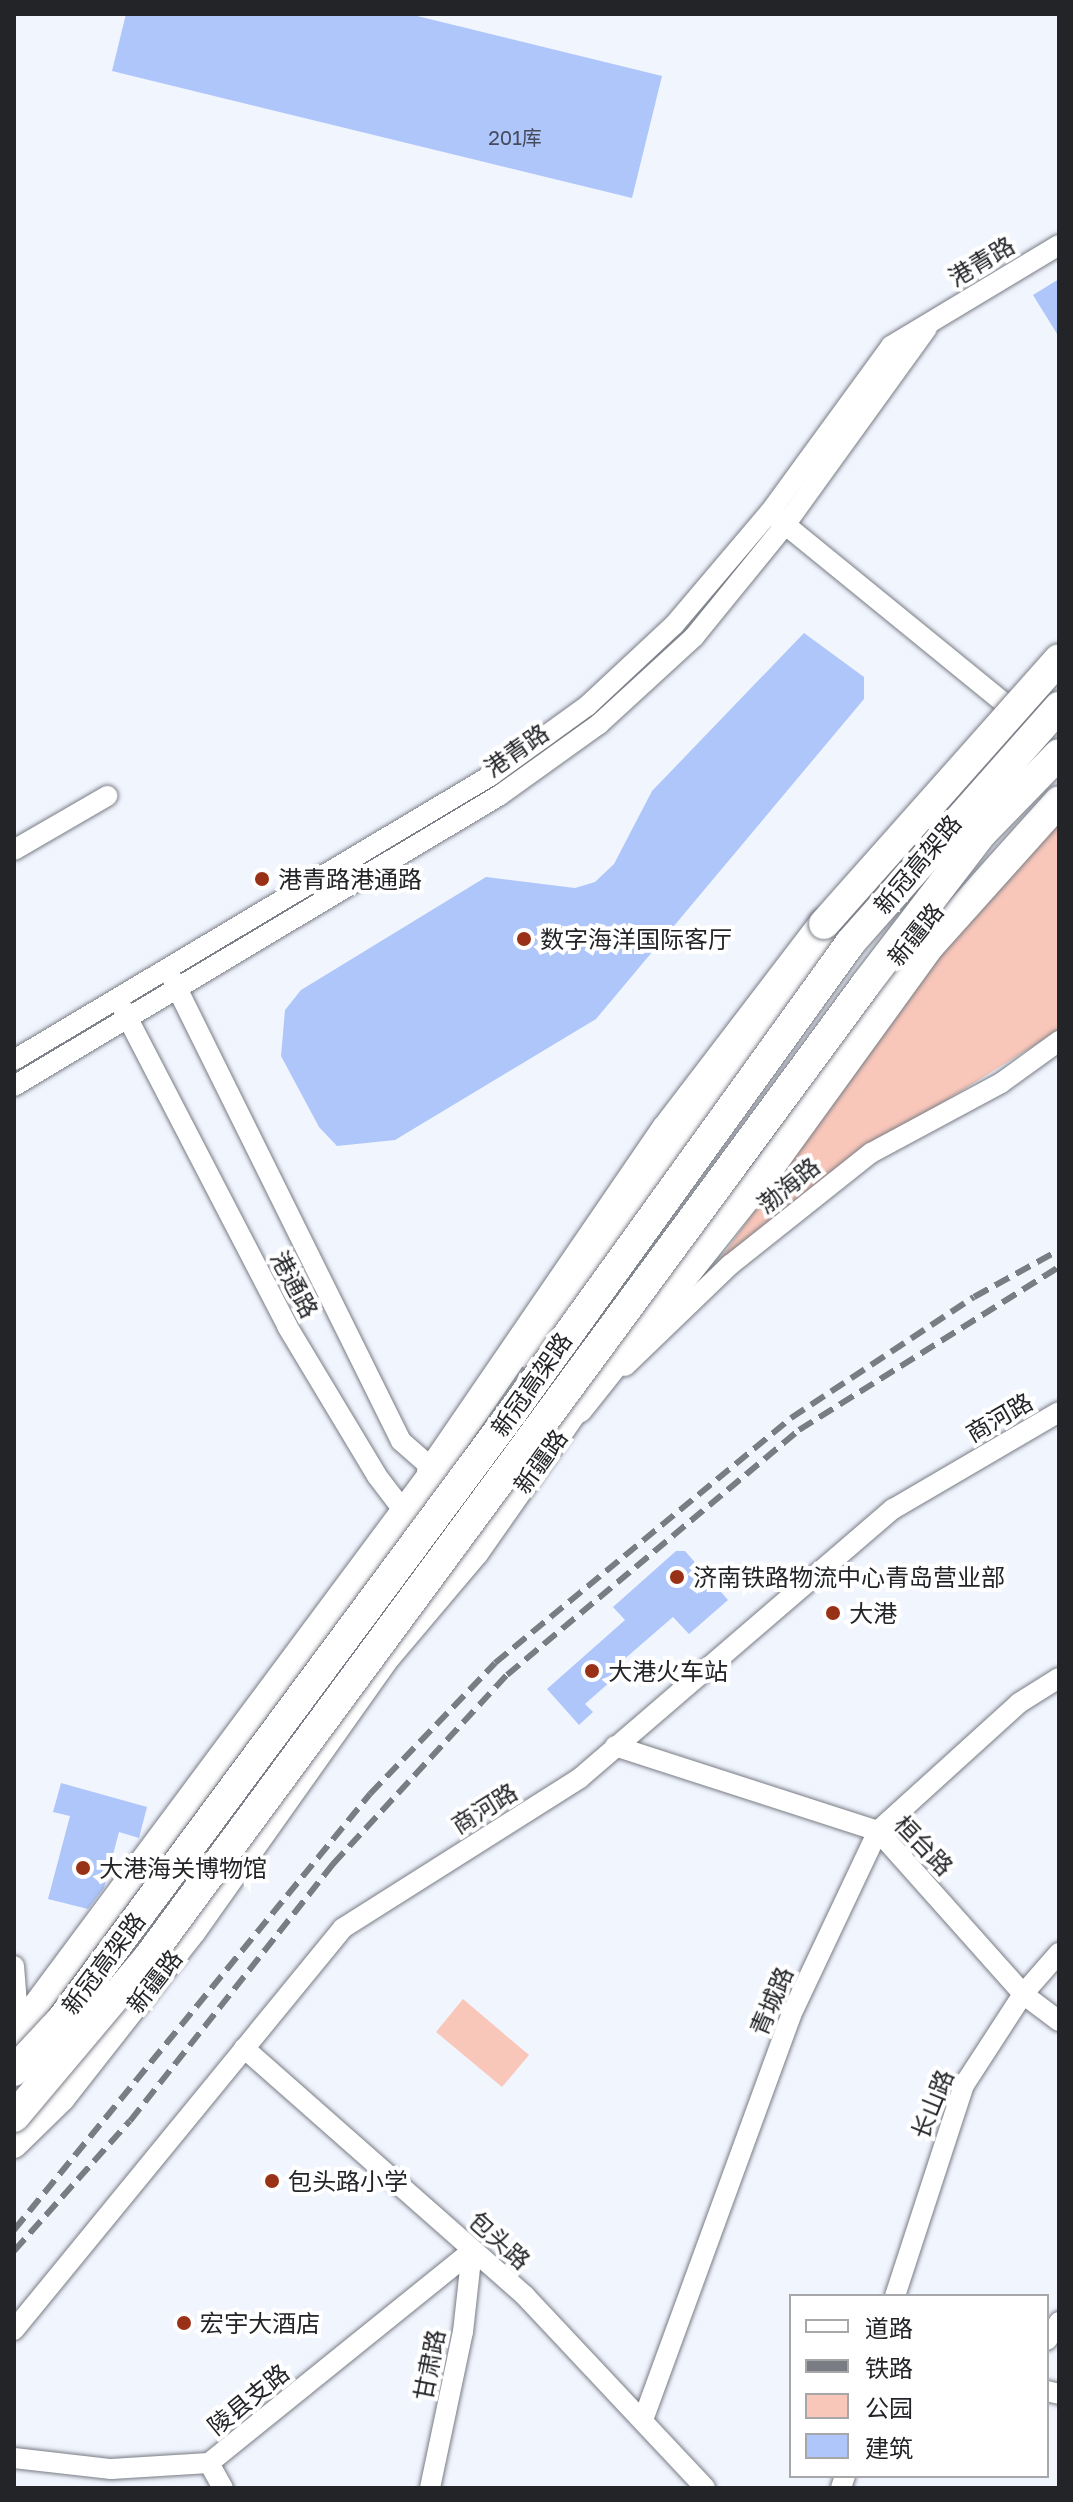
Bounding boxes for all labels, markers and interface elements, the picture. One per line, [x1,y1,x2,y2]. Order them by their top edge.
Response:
house number: 201库 [488,125,542,149]
street label: 港青路 [943,230,1019,292]
street label: 港青路 [478,718,554,782]
street label: 新冠高架路 [867,809,967,919]
place label: 港青路港通路 [278,865,422,893]
marker: 港青路港通路 [253,870,271,888]
street label: 新疆路 [881,897,949,971]
place label: 数字海洋国际客厅 [540,925,732,953]
marker: 数字海洋国际客厅 [515,930,533,948]
street label: 渤海路 [751,1151,825,1219]
street label: 港通路 [265,1245,325,1323]
street label: 新冠高架路 [485,1327,577,1441]
street label: 商河路 [961,1387,1037,1447]
street label: 新疆路 [507,1423,573,1499]
place label: 济南铁路物流中心青岛营业部 [693,1563,1005,1591]
marker: 济南铁路物流中心青岛营业部 [668,1568,686,1586]
place label: 大港 [849,1599,897,1627]
marker: 大港 [824,1604,842,1622]
place label: 大港火车站 [608,1657,728,1685]
marker: 大港火车站 [583,1662,601,1680]
street label: 商河路 [446,1777,522,1839]
street label: 桓台路 [889,1809,959,1881]
place label: 大港海关博物馆 [99,1854,267,1882]
marker: 大港海关博物馆 [74,1859,92,1877]
street label: 新冠高架路 [55,1906,151,2020]
street label: 新疆路 [120,1944,188,2018]
street label: 青城路 [744,1962,798,2040]
street label: 长山路 [905,2065,959,2143]
place label: 包头路小学 [288,2167,408,2195]
marker: 包头路小学 [263,2172,281,2190]
street label: 包头路 [464,2205,536,2275]
legend [789,2294,1049,2478]
place label: 宏宇大酒店 [200,2309,320,2337]
text: 道路 [865,2313,913,2342]
marker: 宏宇大酒店 [175,2314,193,2332]
street label: 甘肃路 [408,2327,450,2403]
text: 铁路 [865,2353,913,2382]
street label: 陵县支路 [202,2358,294,2440]
text: 公园 [865,2393,913,2422]
text: 建筑 [865,2433,913,2462]

